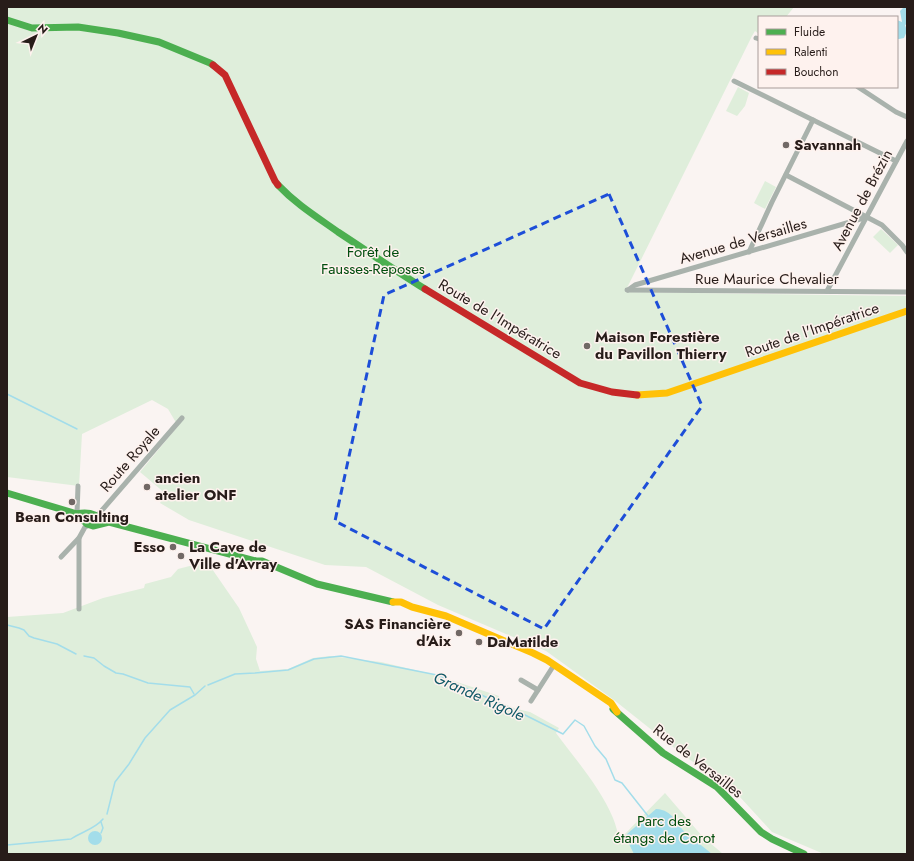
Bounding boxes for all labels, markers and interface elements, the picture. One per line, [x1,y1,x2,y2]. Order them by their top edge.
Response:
north arrow [16,16,56,56]
legend [758,16,898,88]
text: N [34,20,51,38]
text: Fluide [794,23,825,41]
text: Ralenti [794,43,828,61]
text: Bouchon [794,63,838,81]
place label: Savannah [794,134,861,156]
marker: Savannah [781,140,791,150]
street label: Avenue de Brézin [826,146,898,254]
street label: Avenue de Versailles [677,212,809,270]
park label: Forêt de Fausses-Reposes [321,241,425,280]
street label: Rue Maurice Chevalier [695,268,840,290]
street label: Route de l'Impératrice [434,273,566,365]
street label: Route de l'Impératrice [742,297,882,363]
place label: Maison Forestière du Pavillon Thierry [595,326,727,365]
marker: Maison Forestière du Pavillon Thierry [582,341,592,351]
street label: Route Royale [95,421,165,497]
place label: ancien atelier ONF [155,467,236,506]
marker: ancien atelier ONF [142,482,152,492]
marker: Bean Consulting [67,497,77,507]
place label: Bean Consulting [15,506,129,528]
place label: Esso [133,536,165,558]
place label: La Cave de Ville d'Avray [188,536,277,575]
marker: Esso [168,542,178,552]
marker: La Cave de Ville d'Avray [176,551,186,561]
place label: SAS Financière d'Aix [344,613,451,652]
marker: SAS Financière d'Aix [454,628,464,638]
place label: DaMatilde [487,631,559,653]
marker: DaMatilde [474,637,484,647]
water label: Grande Rigole [430,666,528,726]
street label: Rue de Versailles [648,719,748,803]
park label: Parc des étangs de Corot [613,810,715,849]

